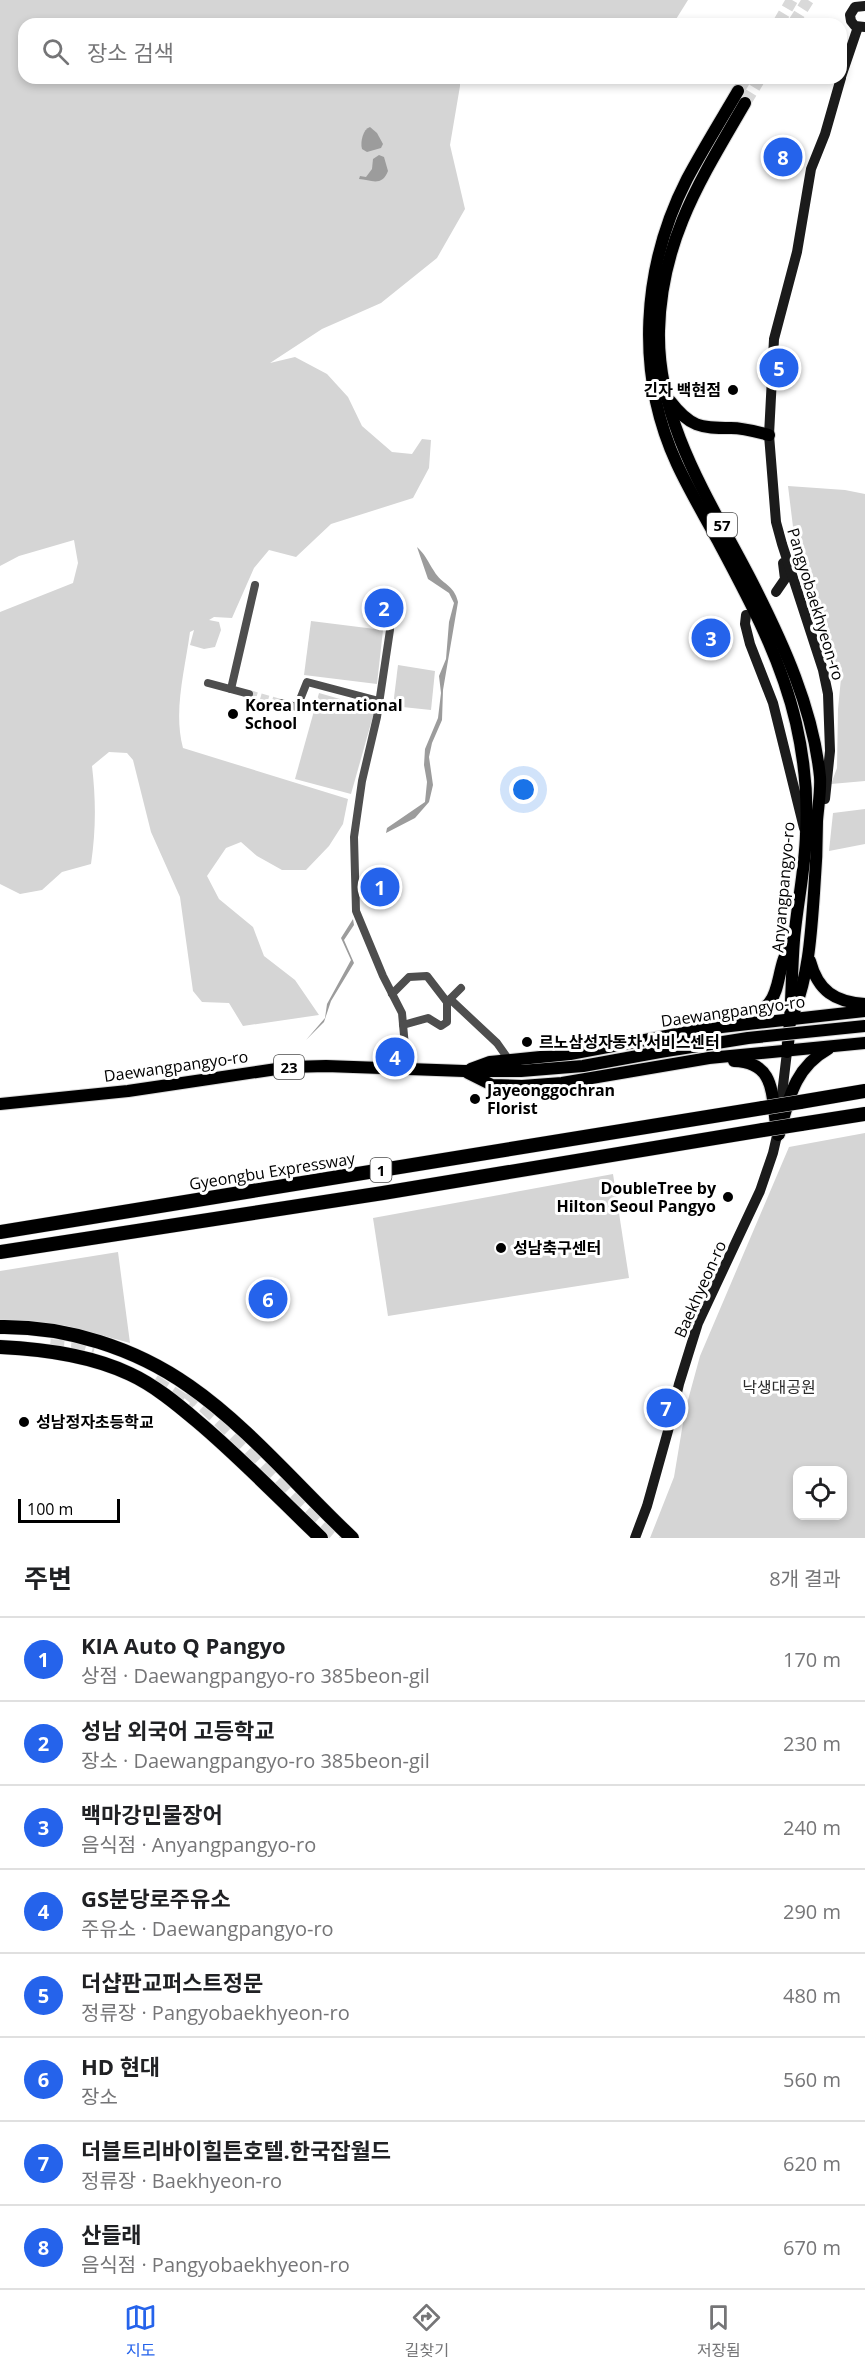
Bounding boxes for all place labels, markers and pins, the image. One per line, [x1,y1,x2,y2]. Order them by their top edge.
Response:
pin: 8 [764,134,802,180]
pin: 5 [760,346,798,391]
place label: 긴자 백현점 [643,379,721,401]
marker: 긴자 백현점 [726,383,740,397]
pin: 2 [364,586,404,630]
pin: 3 [692,616,730,660]
place label: Korea International School [245,694,403,734]
marker: Korea International School [226,707,240,721]
pin: 1 [360,864,400,910]
place label: 르노삼성자동차 서비스센터 [539,1031,720,1053]
pin: 4 [376,1034,414,1080]
marker: 르노삼성자동차 서비스센터 [520,1035,534,1049]
place label: Jayeonggochran Florist [485,1079,615,1119]
marker: Jayeonggochran Florist [468,1092,482,1106]
place label: DoubleTree by Hilton Seoul Pangyo [556,1177,717,1217]
marker: DoubleTree by Hilton Seoul Pangyo [721,1190,735,1204]
place label: 성남축구센터 [513,1237,601,1259]
marker: 성남축구센터 [494,1241,508,1255]
pin: 6 [248,1276,288,1322]
pin: 7 [646,1386,686,1430]
place label: 성남정자초등학교 [36,1411,154,1433]
marker: 성남정자초등학교 [17,1415,31,1429]

